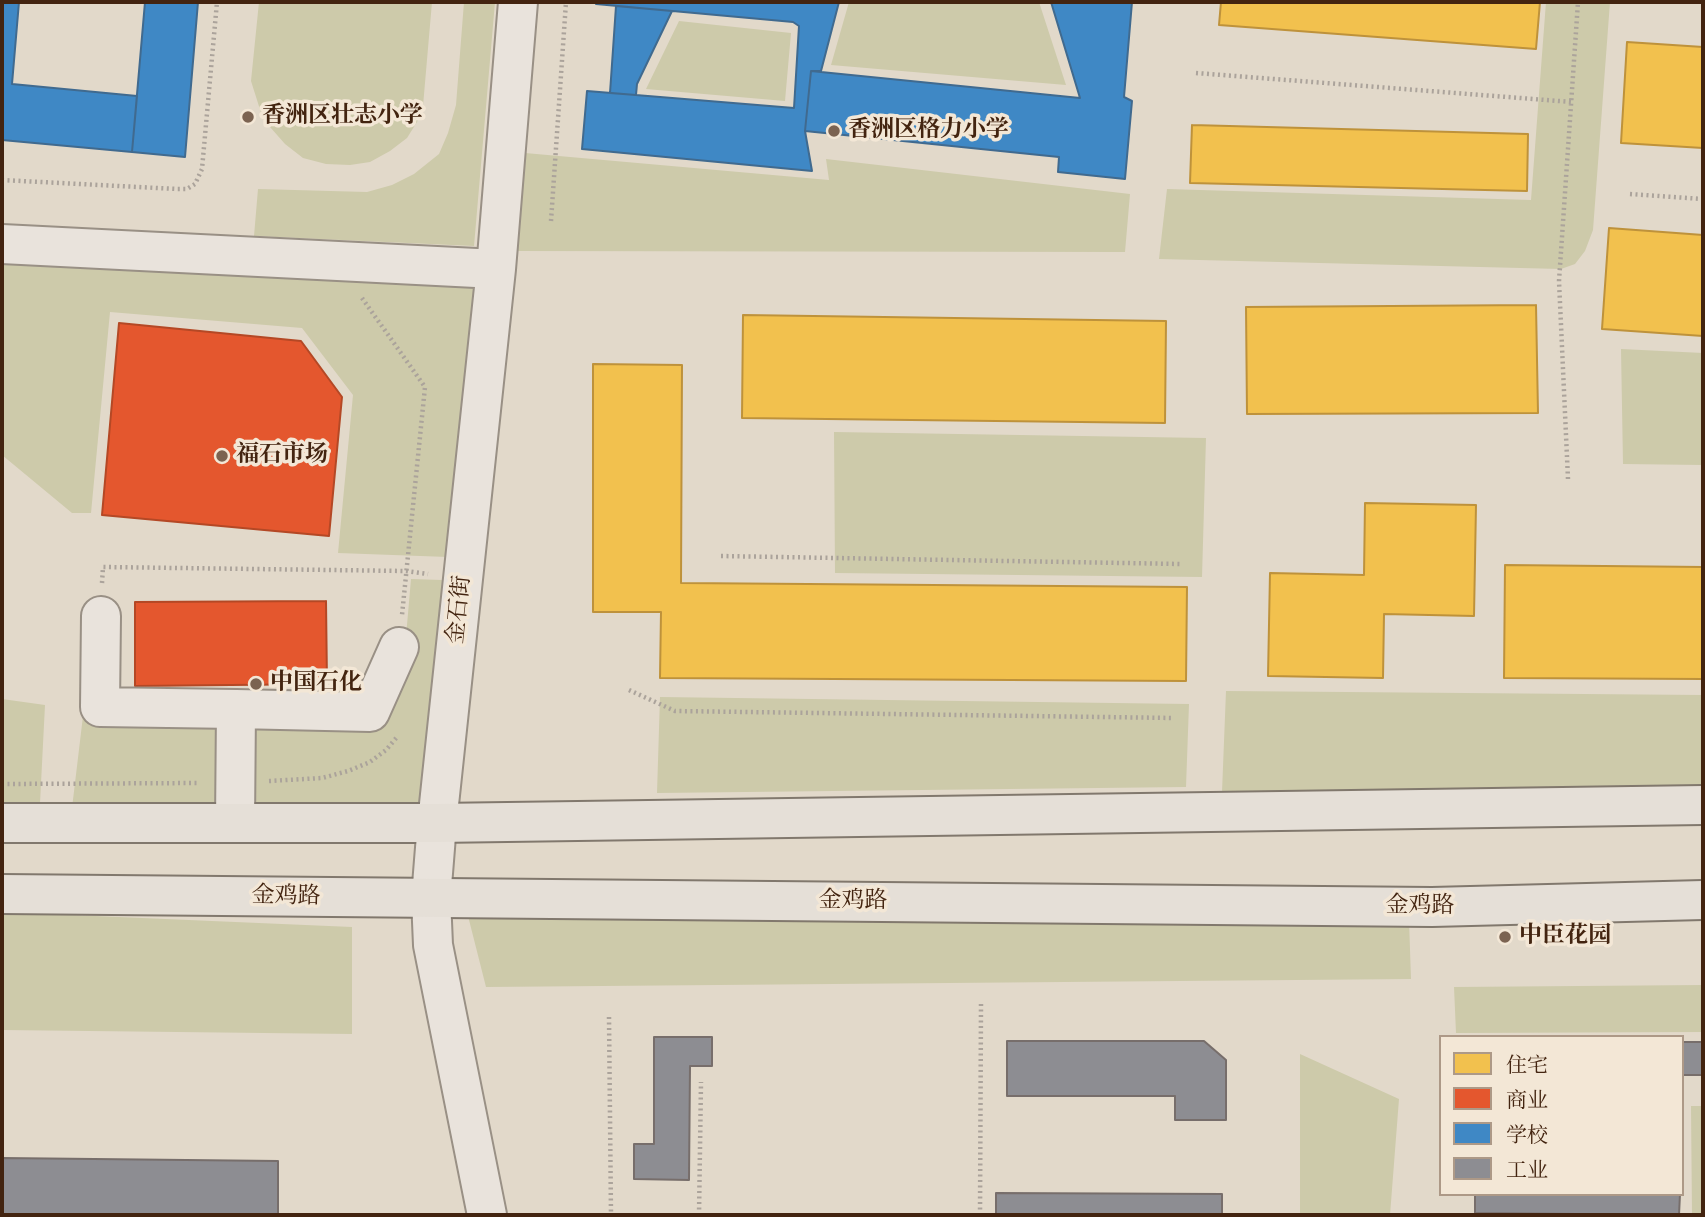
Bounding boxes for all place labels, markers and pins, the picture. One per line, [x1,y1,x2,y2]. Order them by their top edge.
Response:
place label: 香洲区壮志小学 [262,103,423,131]
marker: 香洲区壮志小学 [240,109,256,125]
place label: 香洲区格力小学 [848,117,1009,145]
marker: 香洲区格力小学 [826,123,842,139]
place label: 福石市场 [236,442,328,470]
marker: 福石市场 [214,448,230,464]
place label: 中国石化 [270,670,362,698]
marker: 中国石化 [248,676,264,692]
place label: 中臣花园 [1519,923,1611,951]
marker: 中臣花园 [1497,929,1513,945]

